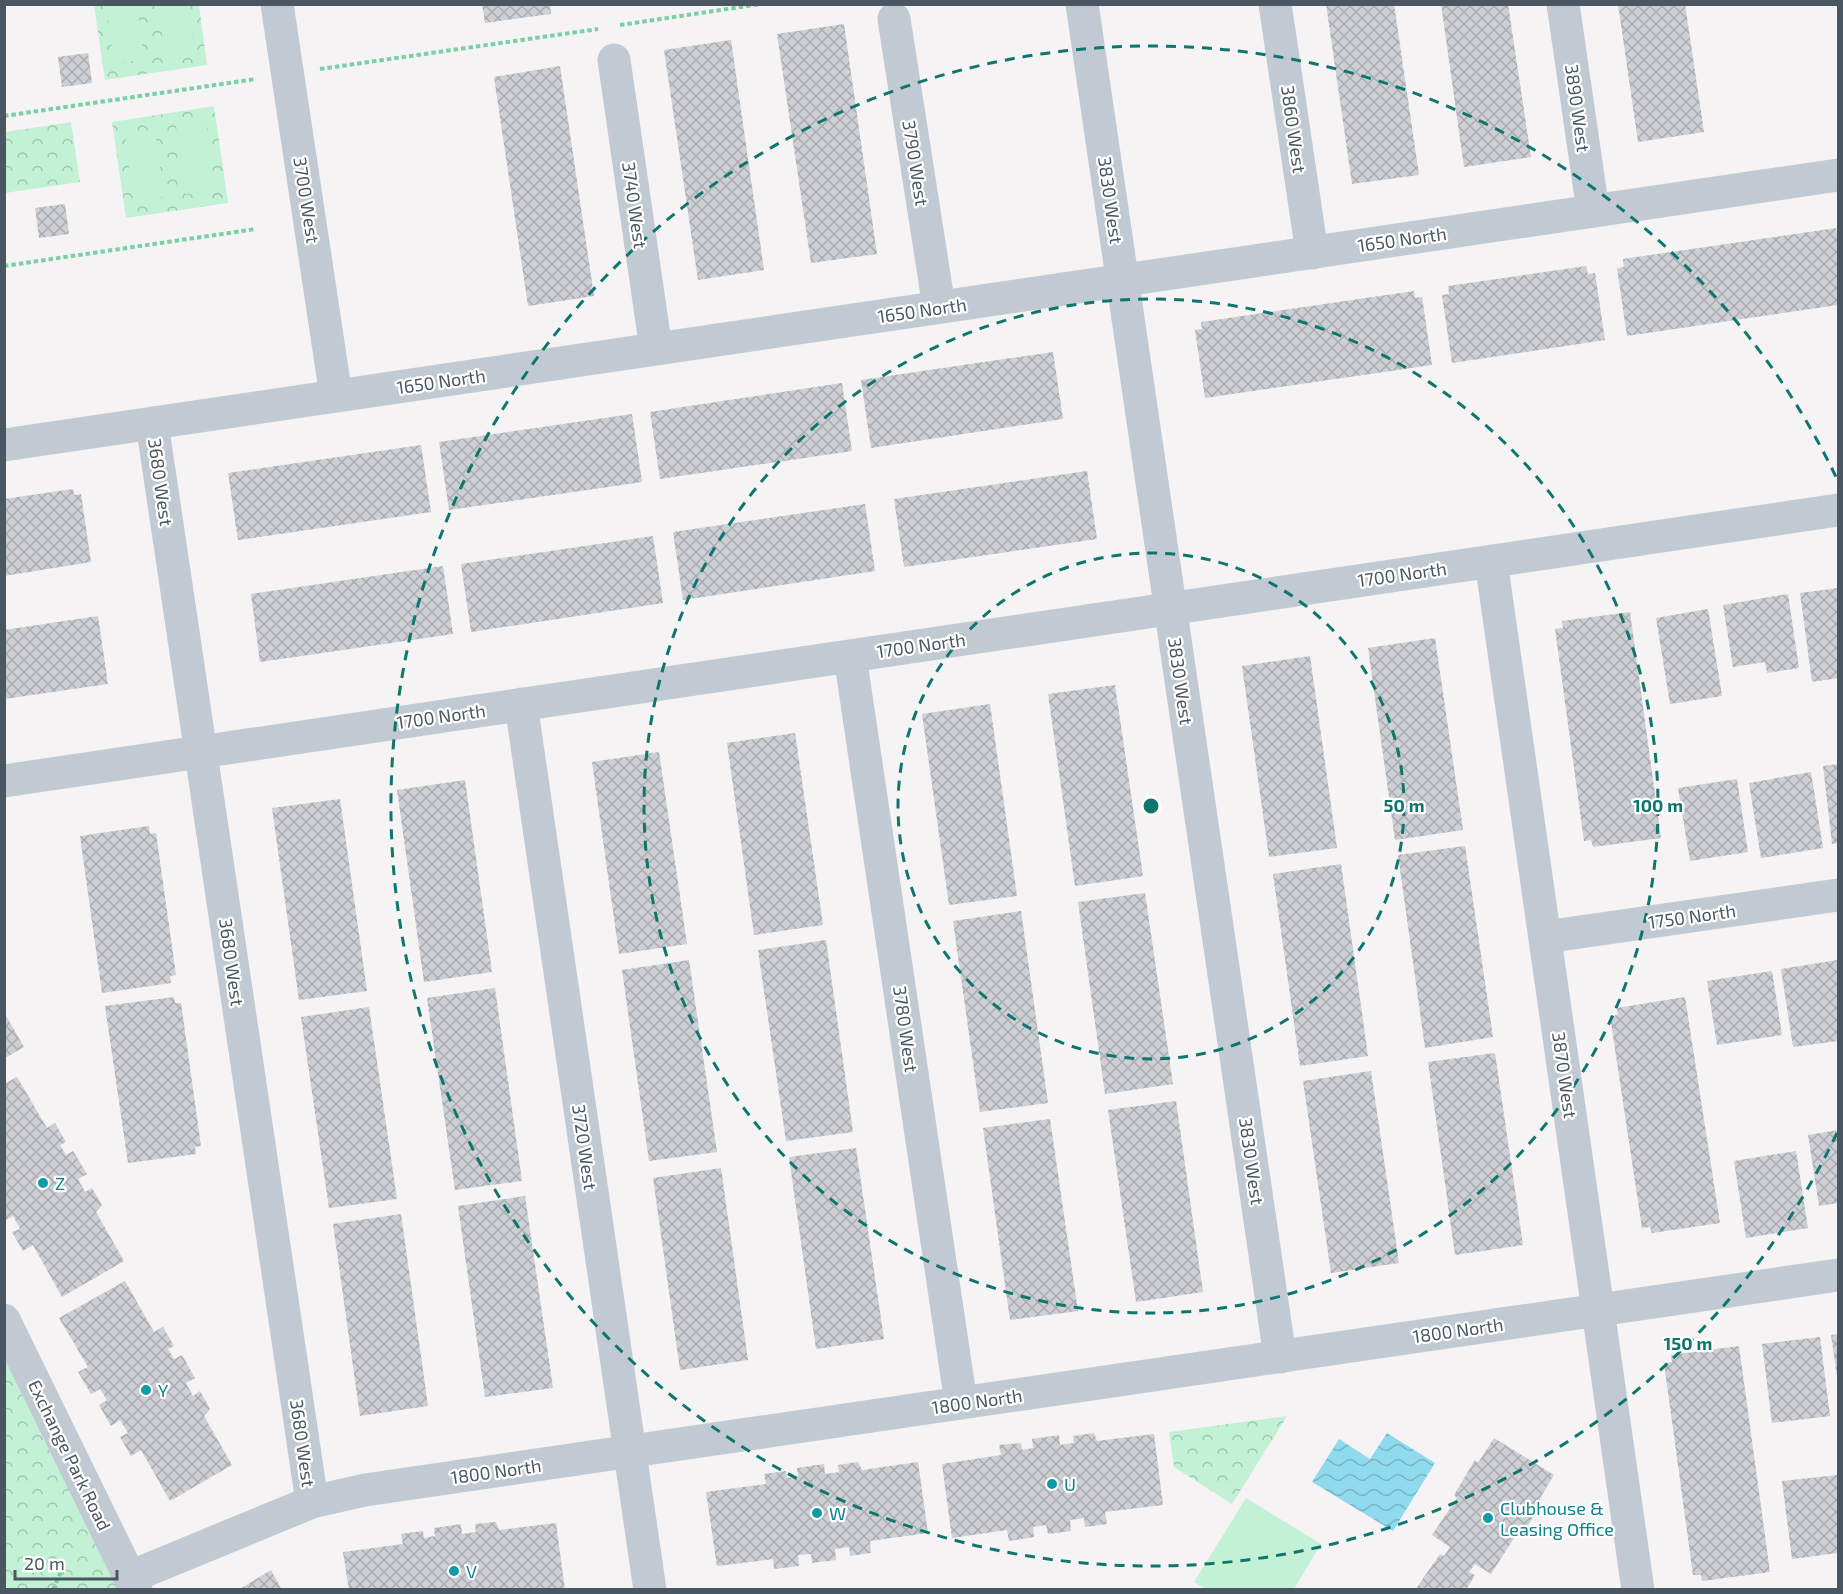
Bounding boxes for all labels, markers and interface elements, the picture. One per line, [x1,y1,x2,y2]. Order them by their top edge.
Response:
street label: 3890 West [1561,63,1595,153]
street label: 3860 West [1277,84,1311,174]
street label: 3790 West [898,119,934,208]
street label: 3700 West [289,155,325,245]
street label: 3830 West [1094,155,1128,245]
street label: 3740 West [618,160,652,250]
street label: 1650 North [1356,222,1448,256]
street label: 1650 North [876,293,968,327]
street label: 1650 North [395,364,487,398]
street label: 3680 West [144,437,178,527]
street label: 1700 North [1356,557,1448,591]
street label: 1700 North [875,628,967,662]
street label: 3830 West [1164,636,1198,726]
street label: 1700 North [395,699,487,733]
text: 50 m [1383,794,1425,816]
text: 100 m [1633,794,1683,816]
centre of rings [1141,796,1161,816]
street label: 1750 North [1647,899,1737,933]
street label: 3680 West [215,917,249,1007]
street label: 3780 West [889,984,923,1074]
street label: 3870 West [1548,1030,1582,1120]
street label: 3720 West [568,1103,602,1191]
street label: 3830 West [1235,1116,1269,1206]
place label: Z [55,1172,65,1194]
marker: Z [36,1176,50,1190]
street label: 1800 North [1411,1313,1505,1347]
text: 150 m [1664,1332,1712,1354]
street label: Exchange Park Road [24,1376,116,1534]
place label: Y [158,1379,169,1401]
marker: Y [139,1383,153,1397]
street label: 1800 North [930,1384,1024,1418]
street label: 3680 West [286,1398,320,1488]
street label: 1800 North [449,1454,543,1488]
place label: U [1064,1473,1076,1495]
marker: U [1045,1477,1059,1491]
place label: Clubhouse & Leasing Office [1500,1497,1614,1540]
place label: W [829,1502,846,1524]
marker: W [810,1506,824,1520]
marker: Clubhouse & Leasing Office [1481,1511,1495,1525]
scale bar [15,1543,117,1581]
text: 20 m [24,1552,65,1574]
place label: V [466,1560,477,1582]
marker: V [447,1564,461,1578]

